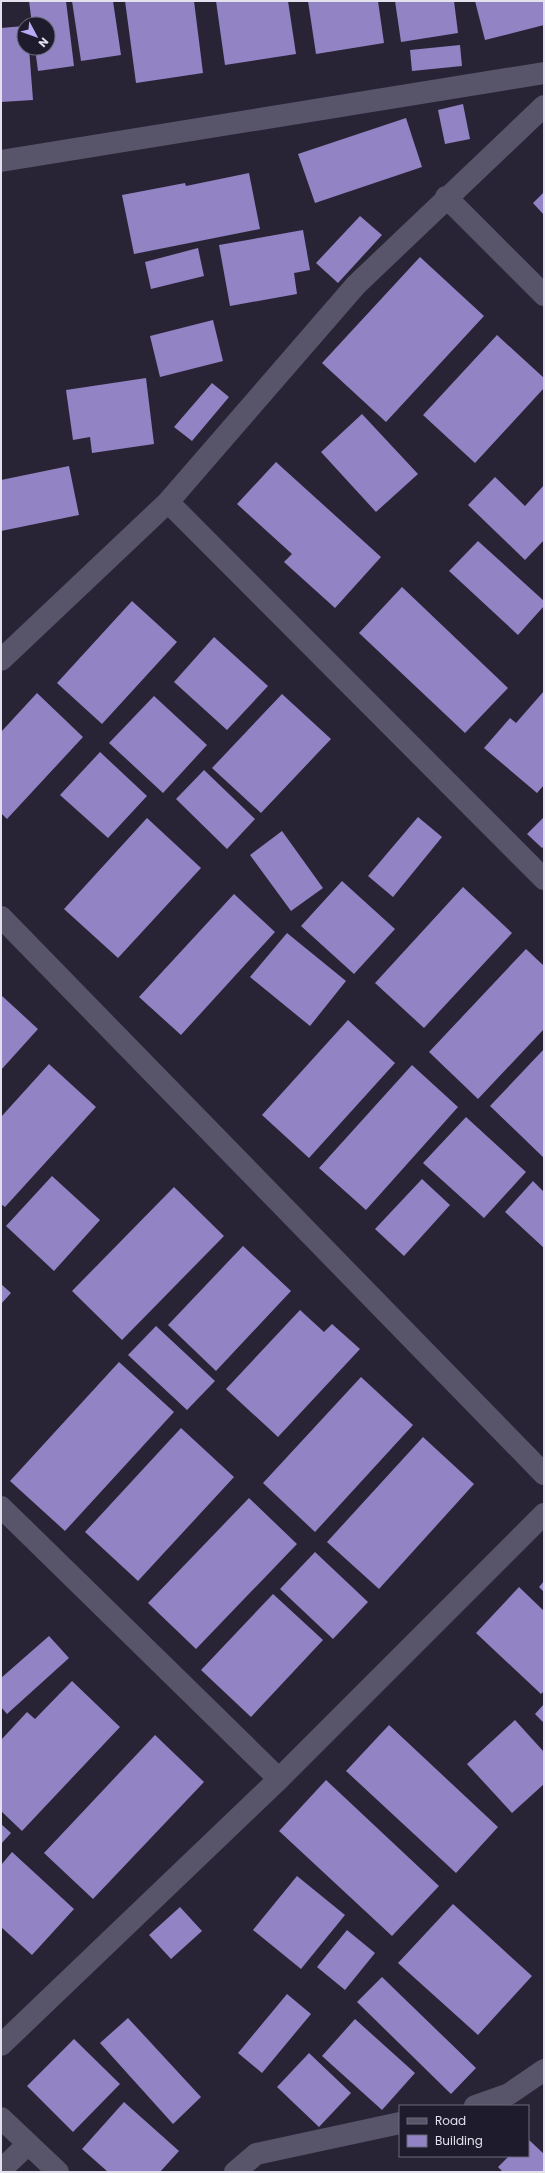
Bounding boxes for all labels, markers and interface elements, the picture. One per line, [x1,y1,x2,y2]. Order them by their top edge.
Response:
north arrow [16,16,56,56]
text: N [35,34,52,51]
legend [399,2105,529,2157]
text: Road [435,2112,466,2129]
text: Building [435,2132,483,2149]

